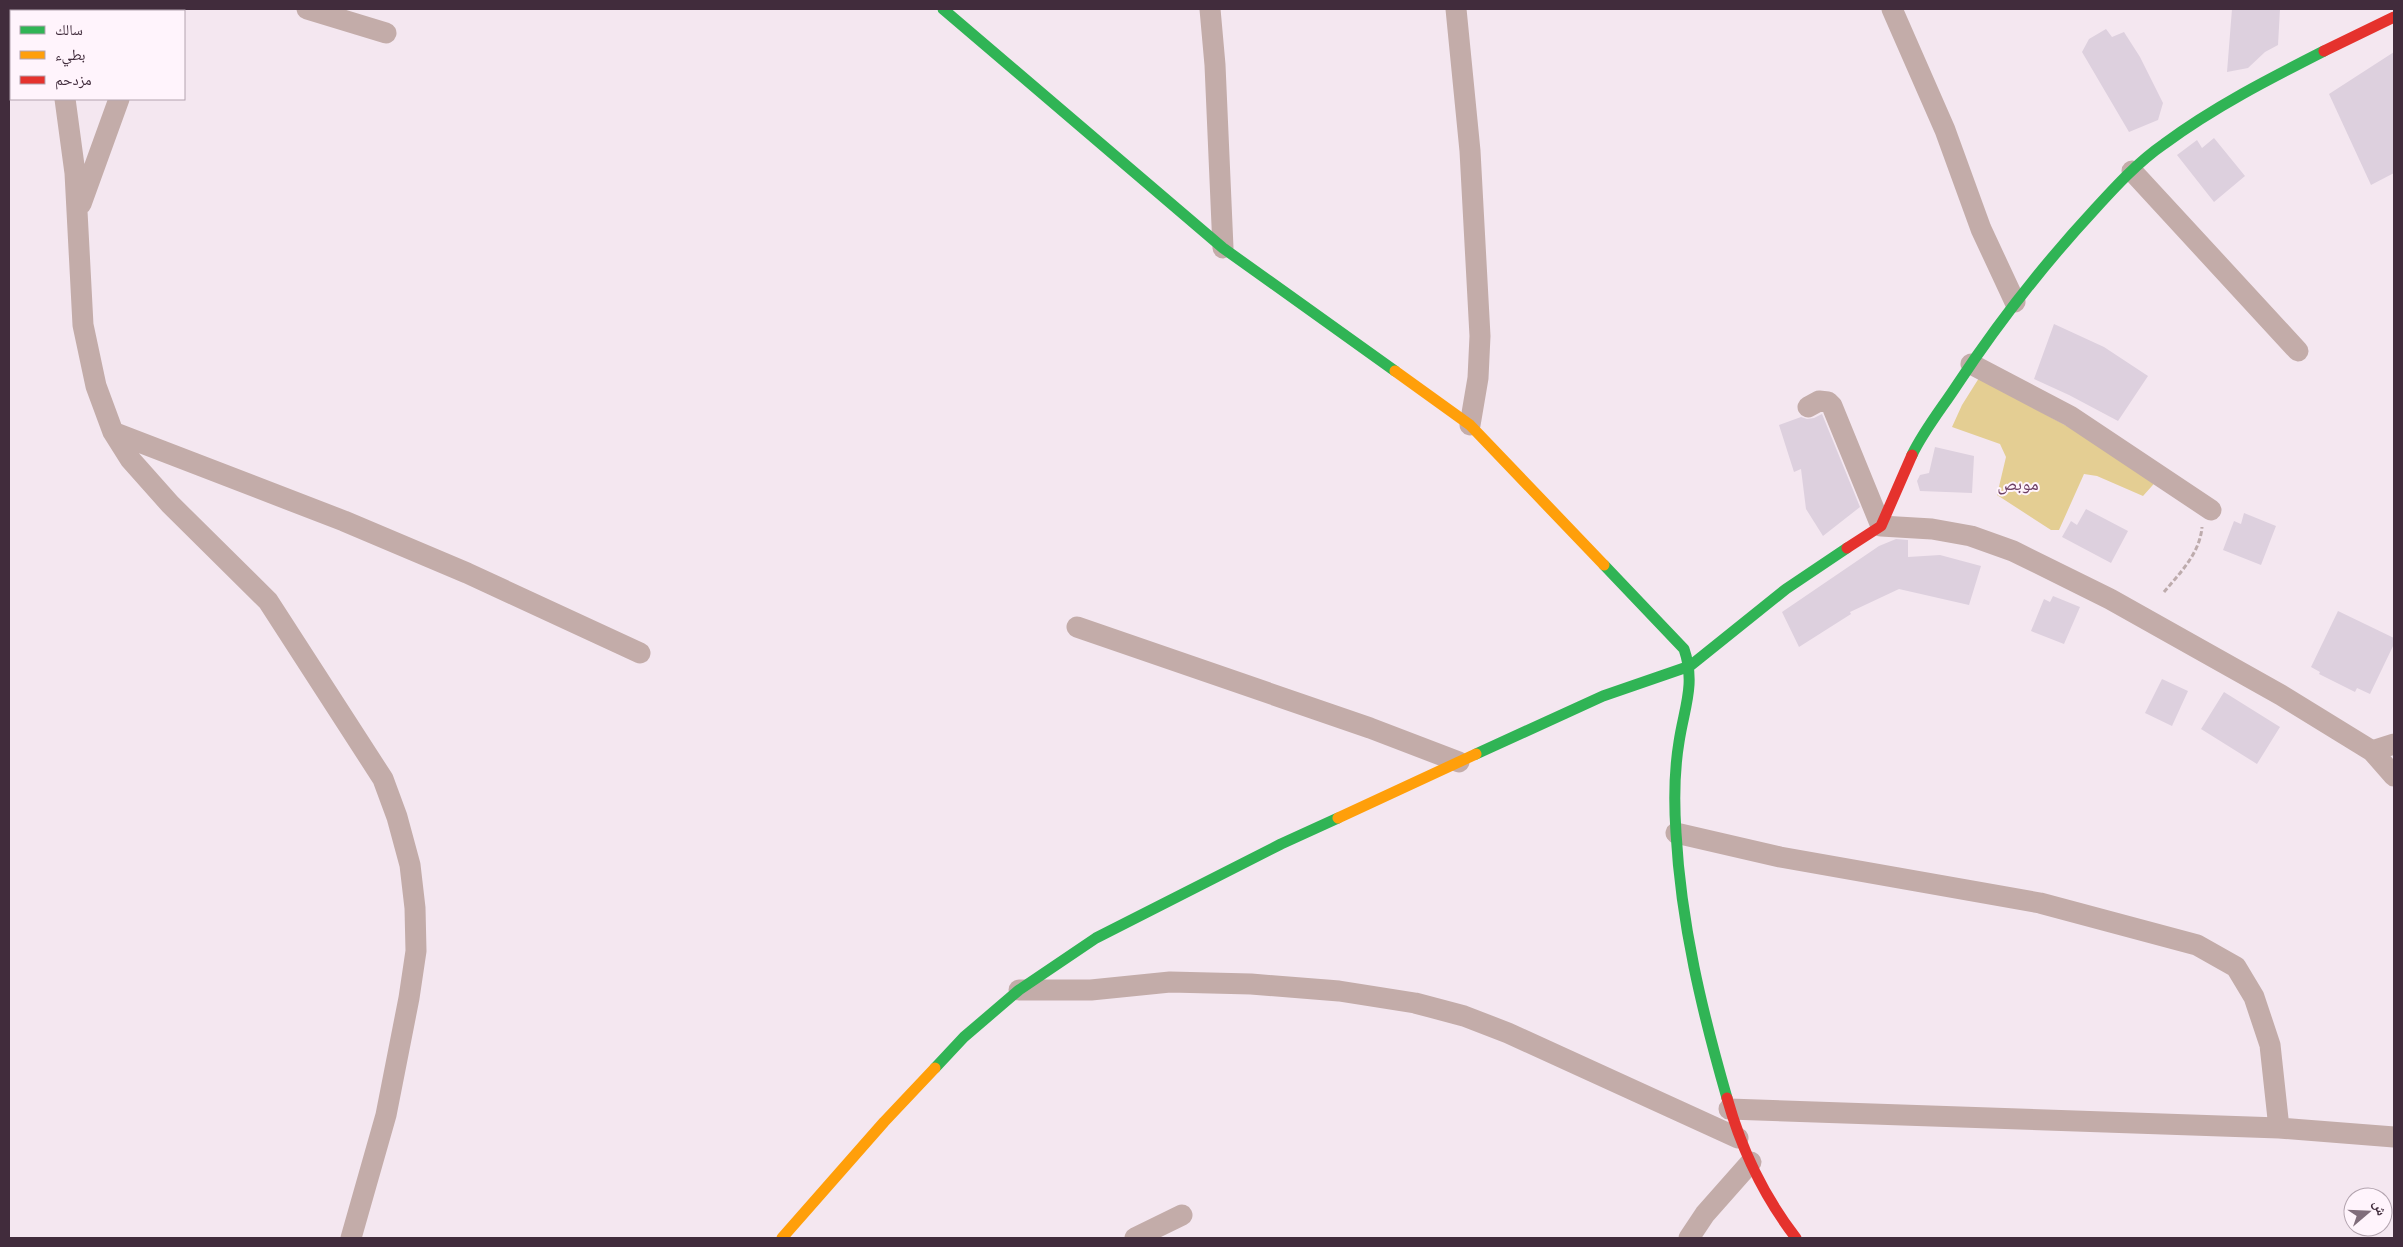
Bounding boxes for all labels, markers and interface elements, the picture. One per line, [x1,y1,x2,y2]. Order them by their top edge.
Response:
legend [10,10,185,100]
text: سالك [55,20,83,41]
text: بطيء [55,45,85,67]
text: مزدحم [55,70,92,91]
district label: موبص [1997,472,2039,497]
north arrow [2343,1187,2393,1237]
text: ش [2367,1198,2391,1219]

